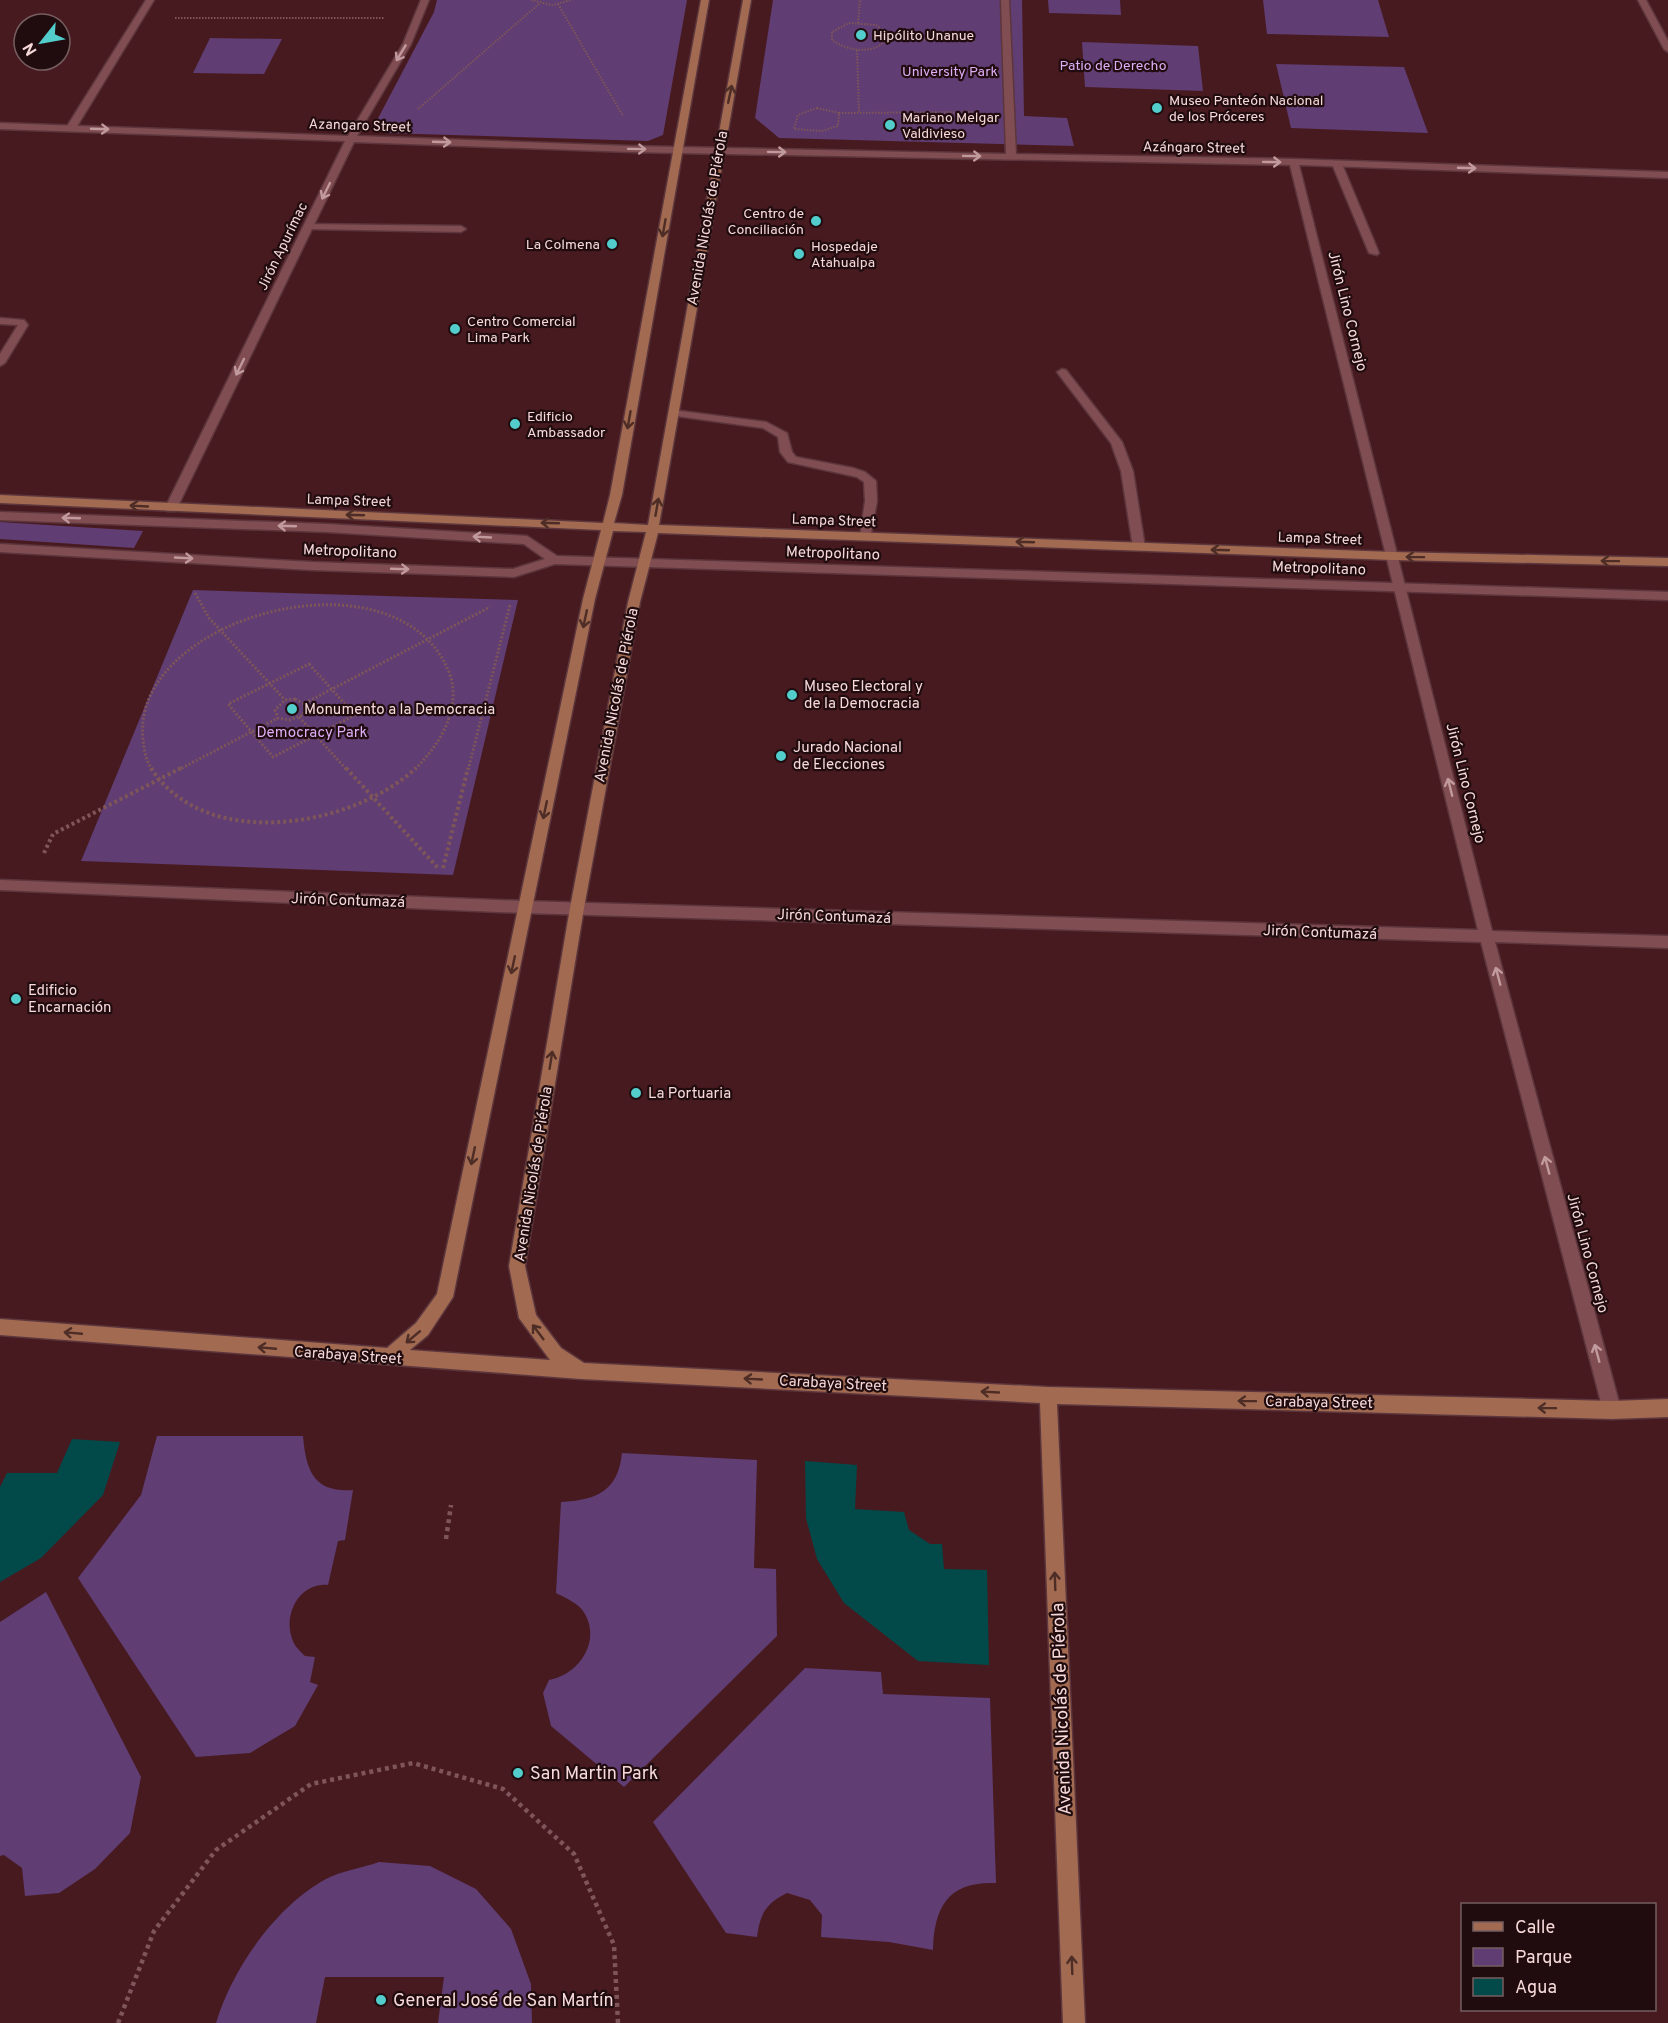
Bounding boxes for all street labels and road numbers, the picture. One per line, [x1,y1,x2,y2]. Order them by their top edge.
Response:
street label: Azangaro Street [308,116,411,137]
street label: Avenida Nicolás de Piérola [684,129,733,307]
street label: Azángaro Street [1143,139,1245,158]
street label: Jirón Apurímac [255,200,312,293]
street label: Jirón Lino Cornejo [1322,249,1371,373]
street label: Lampa Street [306,492,392,511]
street label: Lampa Street [791,512,877,531]
street label: Lampa Street [1277,530,1363,549]
street label: Metropolitano [302,541,397,564]
street label: Metropolitano [785,543,880,566]
street label: Metropolitano [1271,558,1366,581]
street label: Avenida Nicolás de Piérola [591,607,644,784]
street label: Jirón Lino Cornejo [1440,721,1489,845]
street label: Jirón Contumazá [291,890,405,913]
street label: Jirón Contumazá [777,906,891,929]
street label: Jirón Contumazá [1263,922,1377,945]
street label: Avenida Nicolás de Piérola [511,1085,558,1263]
street label: Jirón Lino Cornejo [1561,1191,1612,1315]
street label: Carabaya Street [293,1343,402,1370]
street label: Carabaya Street [778,1372,887,1397]
street label: Carabaya Street [1265,1393,1373,1414]
street label: Avenida Nicolás de Piérola [1047,1602,1078,1816]

